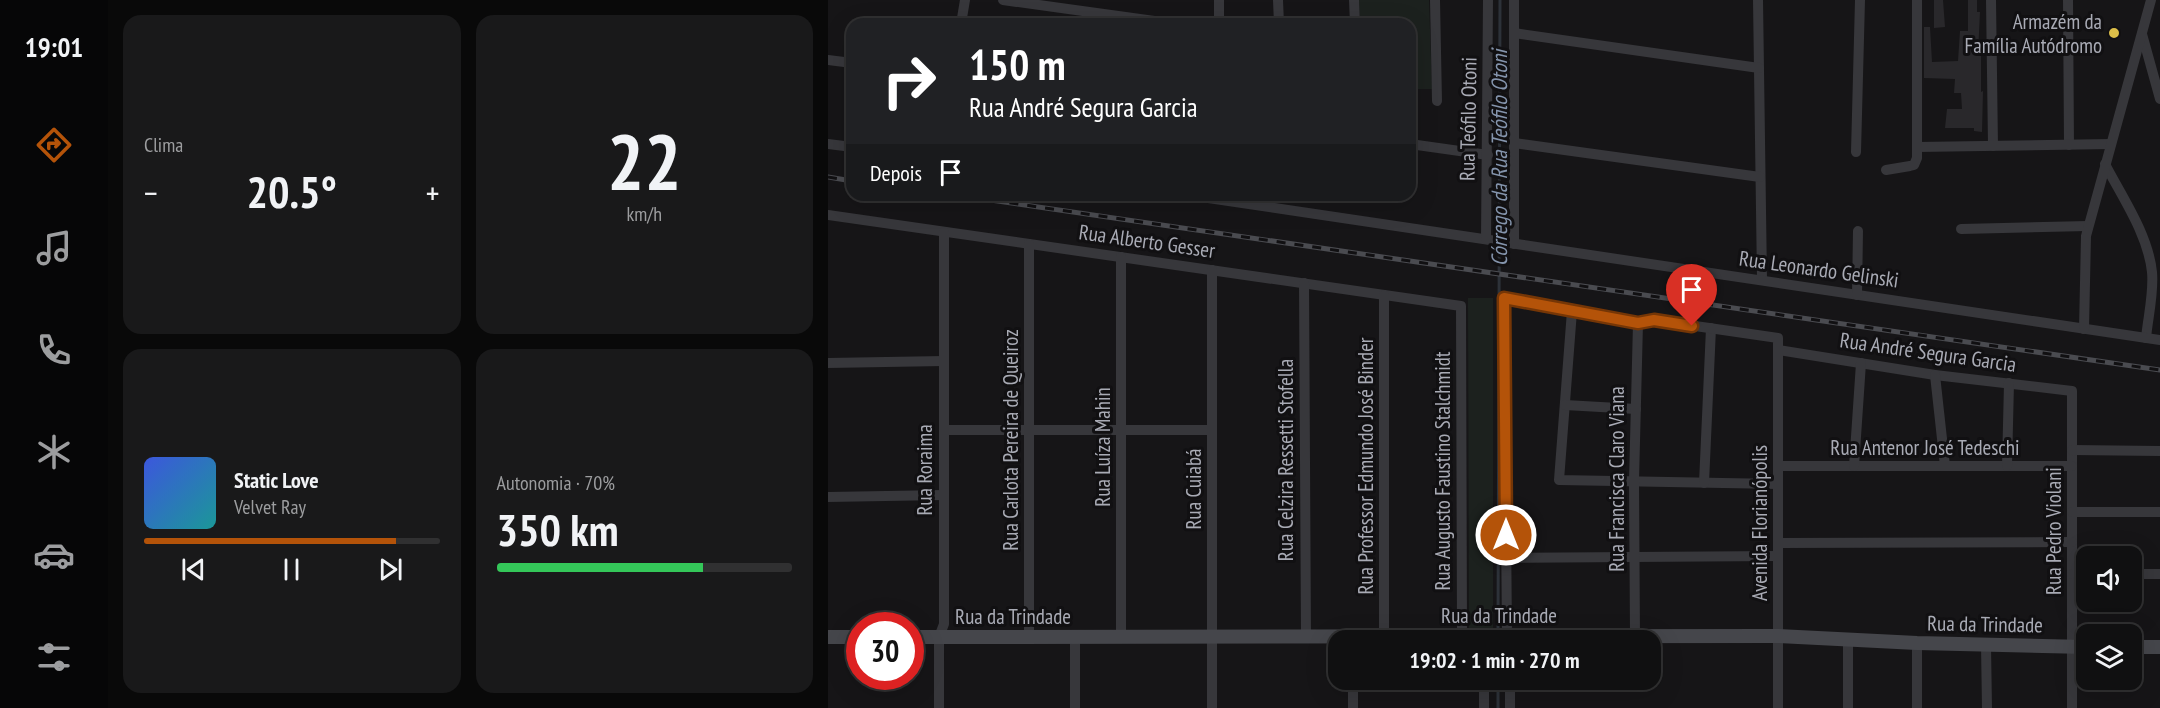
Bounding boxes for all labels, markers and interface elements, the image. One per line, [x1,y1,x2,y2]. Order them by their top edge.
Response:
place label: Armazém da Família Autódromo [1965,8,2102,59]
marker: Armazém da Família Autódromo [2107,26,2121,40]
text: 19:01 [25,30,83,64]
text: 150 m [969,37,1066,92]
icon: right [870,42,948,120]
water label: Córrego da Rua Teófilo Otoni [1485,47,1513,266]
street label: Rua Teófilo Otoni [1453,57,1483,181]
text: Rua André Segura Garcia [969,90,1198,124]
text: 22 [607,111,682,212]
icon: directions [33,124,75,166]
text: Clima [144,132,183,158]
icon: arrive [934,156,967,189]
text: Depois [870,159,922,187]
text: 20.5° [247,162,337,220]
text: − [144,171,158,214]
text: + [426,171,439,214]
text: km/h [627,201,662,227]
street label: Rua Alberto Gesser [1077,218,1217,264]
icon: music [33,227,75,269]
street label: Rua Leonardo Gelinski [1737,244,1901,294]
pin [1666,264,1717,326]
icon: arrive [1675,273,1708,306]
street label: Rua André Segura Garcia [1838,326,2018,378]
icon: phone [33,329,75,371]
street label: Rua Carlota Pereira de Queiroz [997,329,1024,551]
street label: Rua Professor Edmundo José Binder [1352,337,1379,595]
street label: Rua Augusto Faustino Stalchmidt [1429,351,1456,591]
street label: Rua Celzira Ressetti Stofella [1272,359,1299,561]
street label: Rua Francisca Claro Viana [1603,386,1630,572]
street label: Rua Luíza Mahin [1089,387,1116,507]
street label: Rua Roraima [911,424,938,516]
icon: climate [33,431,75,473]
street label: Rua Antenor José Tedeschi [1830,434,2020,461]
street label: Avenida Florianópolis [1746,445,1773,601]
street label: Rua Cuiabá [1180,449,1207,529]
text: Static Love [234,466,319,494]
street label: Rua Pedro Violani [2040,467,2067,595]
text: Autonomia · 70% [497,470,615,496]
text: Velvet Ray [234,494,306,520]
text: 350 km [497,500,619,558]
position arrow [1474,503,1538,567]
icon: car [33,534,75,576]
map controls [2076,546,2142,690]
button: sound [2076,546,2142,612]
icon: previous [177,553,210,586]
icon: pause [275,553,308,586]
icon: next [374,553,407,586]
street label: Rua da Trindade [1441,602,1557,629]
street label: Rua da Trindade [955,603,1071,630]
street label: Rua da Trindade [1927,609,2043,639]
speed limit sign: 30 [846,612,924,690]
button: layers [2076,624,2142,690]
icon: filters [33,636,75,678]
text: 19:02 · 1 min · 270 m [1409,646,1580,674]

